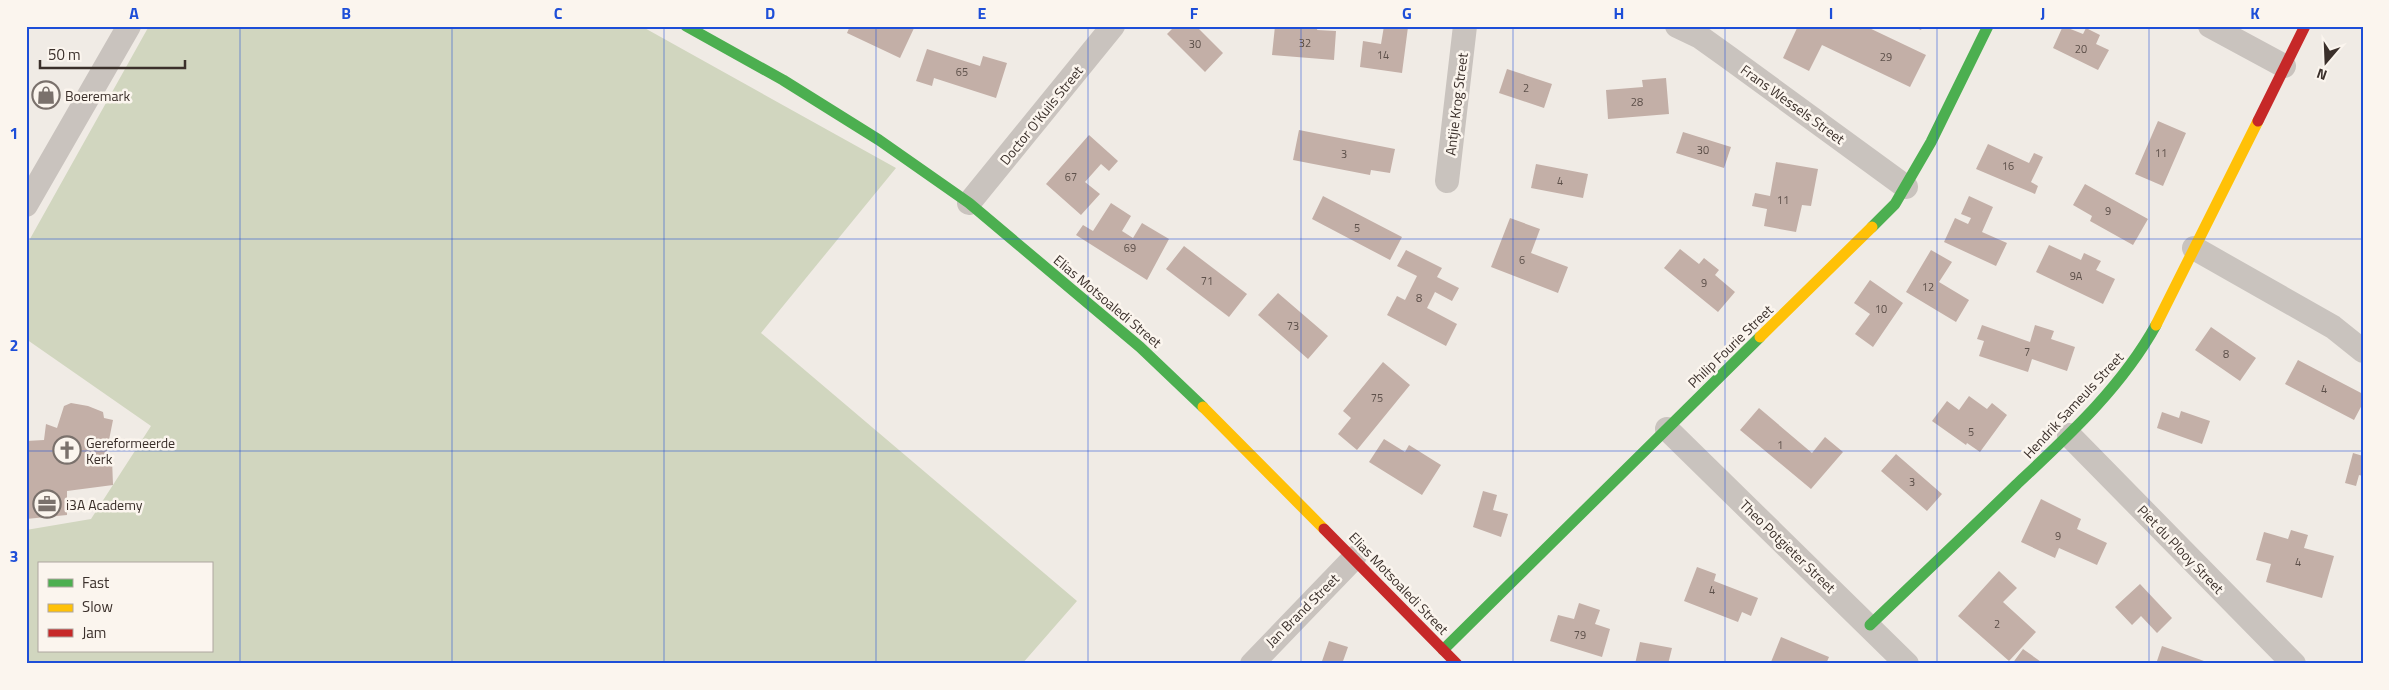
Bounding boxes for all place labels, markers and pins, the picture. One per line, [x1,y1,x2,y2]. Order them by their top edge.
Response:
shop icon: Boeremark [31,80,61,110]
place label: Boeremark [65,85,130,106]
place label: Gereformeerde Kerk [86,432,175,469]
church icon: Gereformeerde Kerk [52,435,82,465]
office icon: i3A Academy [32,489,62,519]
place label: i3A Academy [66,494,143,515]

